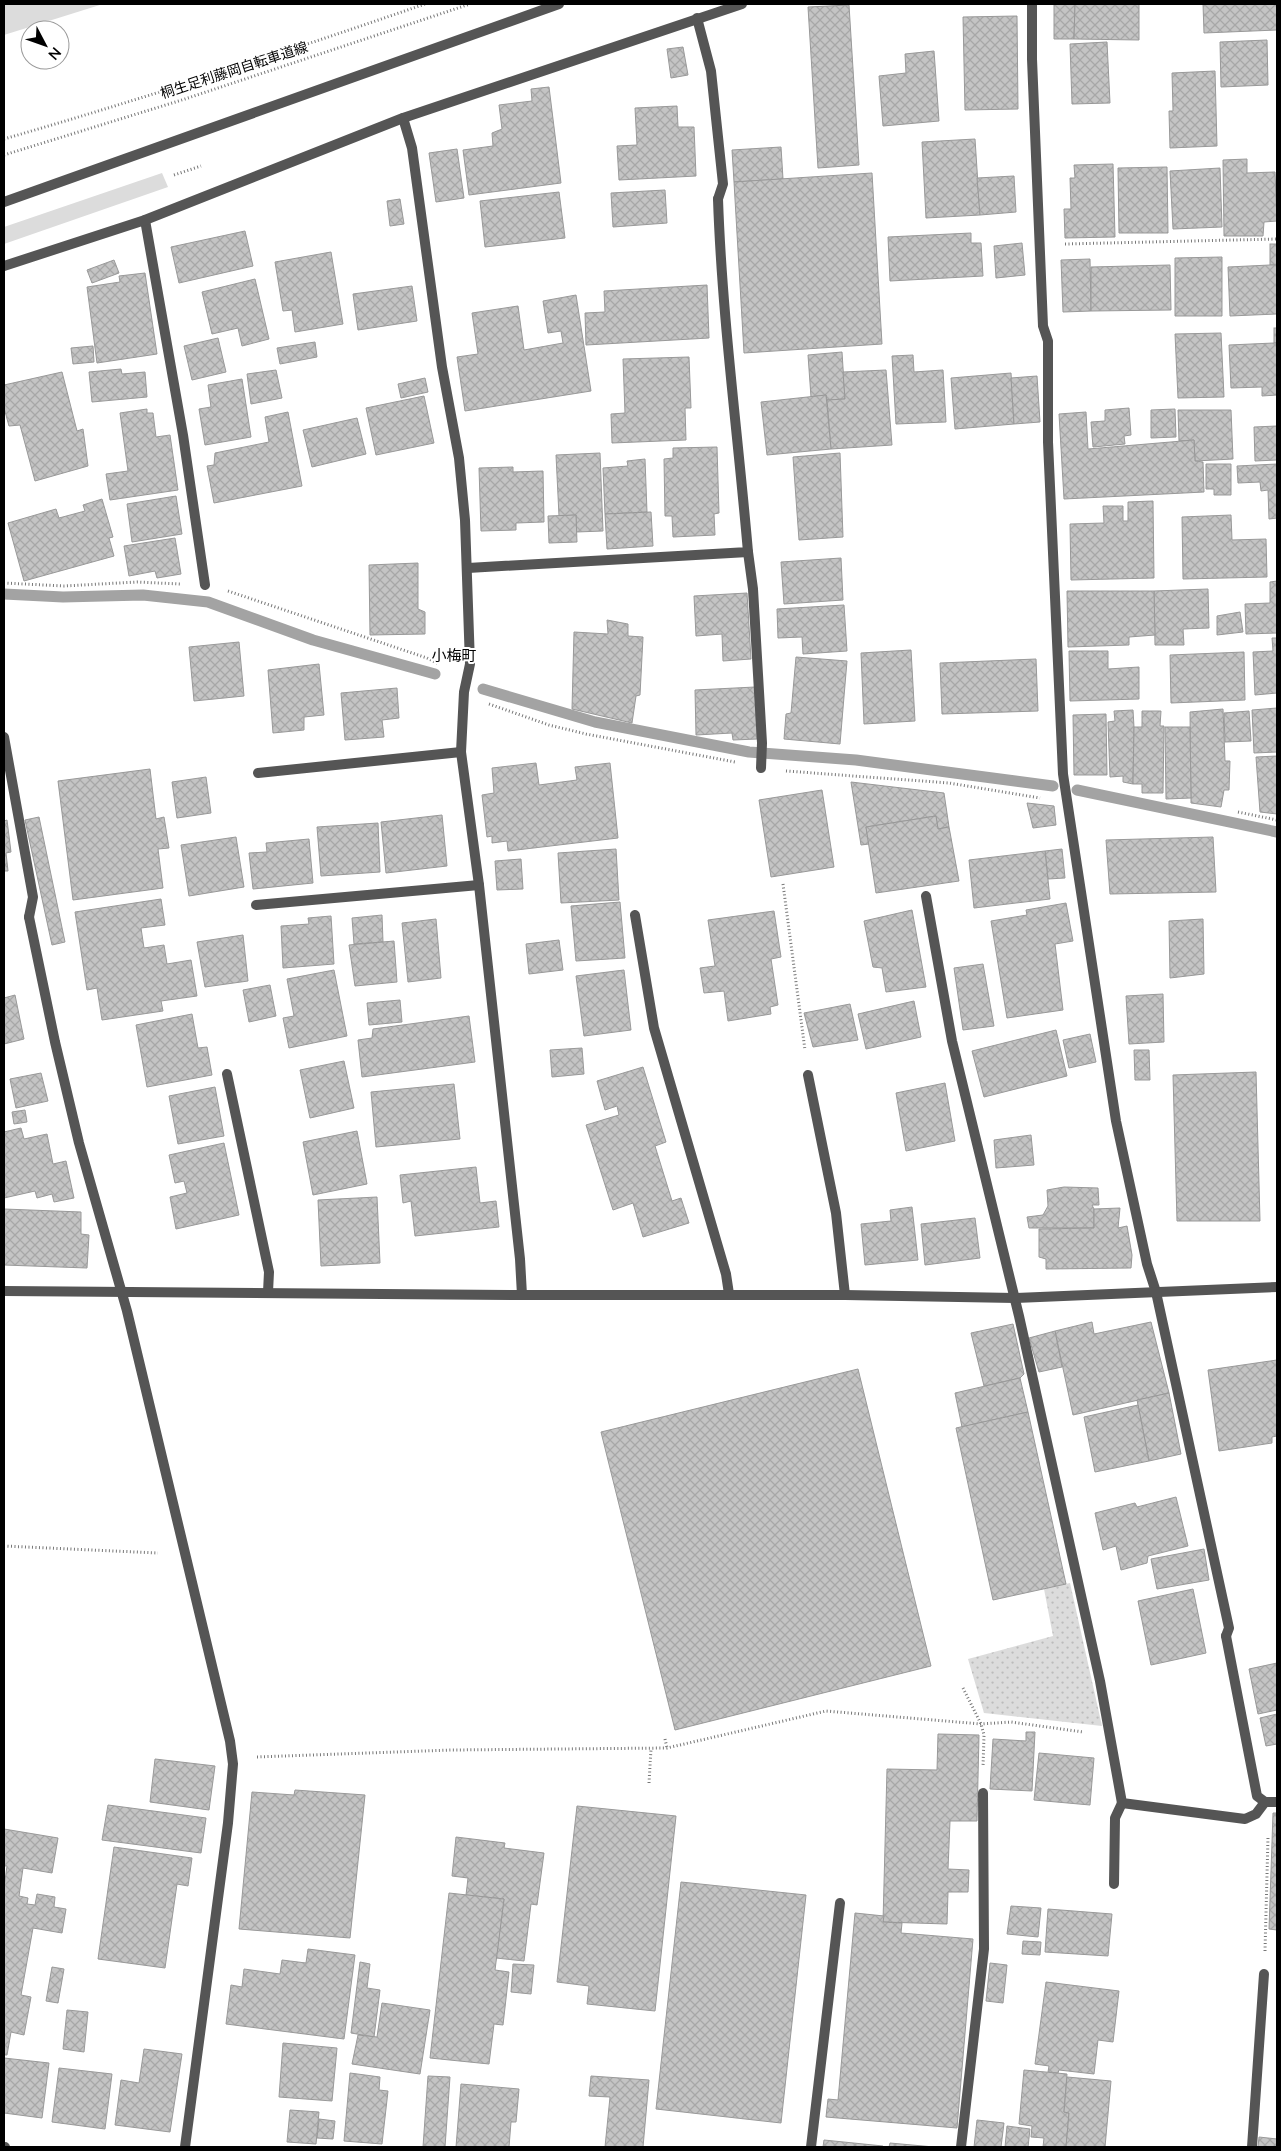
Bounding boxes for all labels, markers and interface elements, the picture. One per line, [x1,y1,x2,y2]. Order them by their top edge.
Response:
north arrow [20,20,70,70]
street label: 桐生足利藤岡自転車道線 [158,38,310,101]
text: N [45,44,65,64]
district label: 小梅町 [431,646,477,664]

